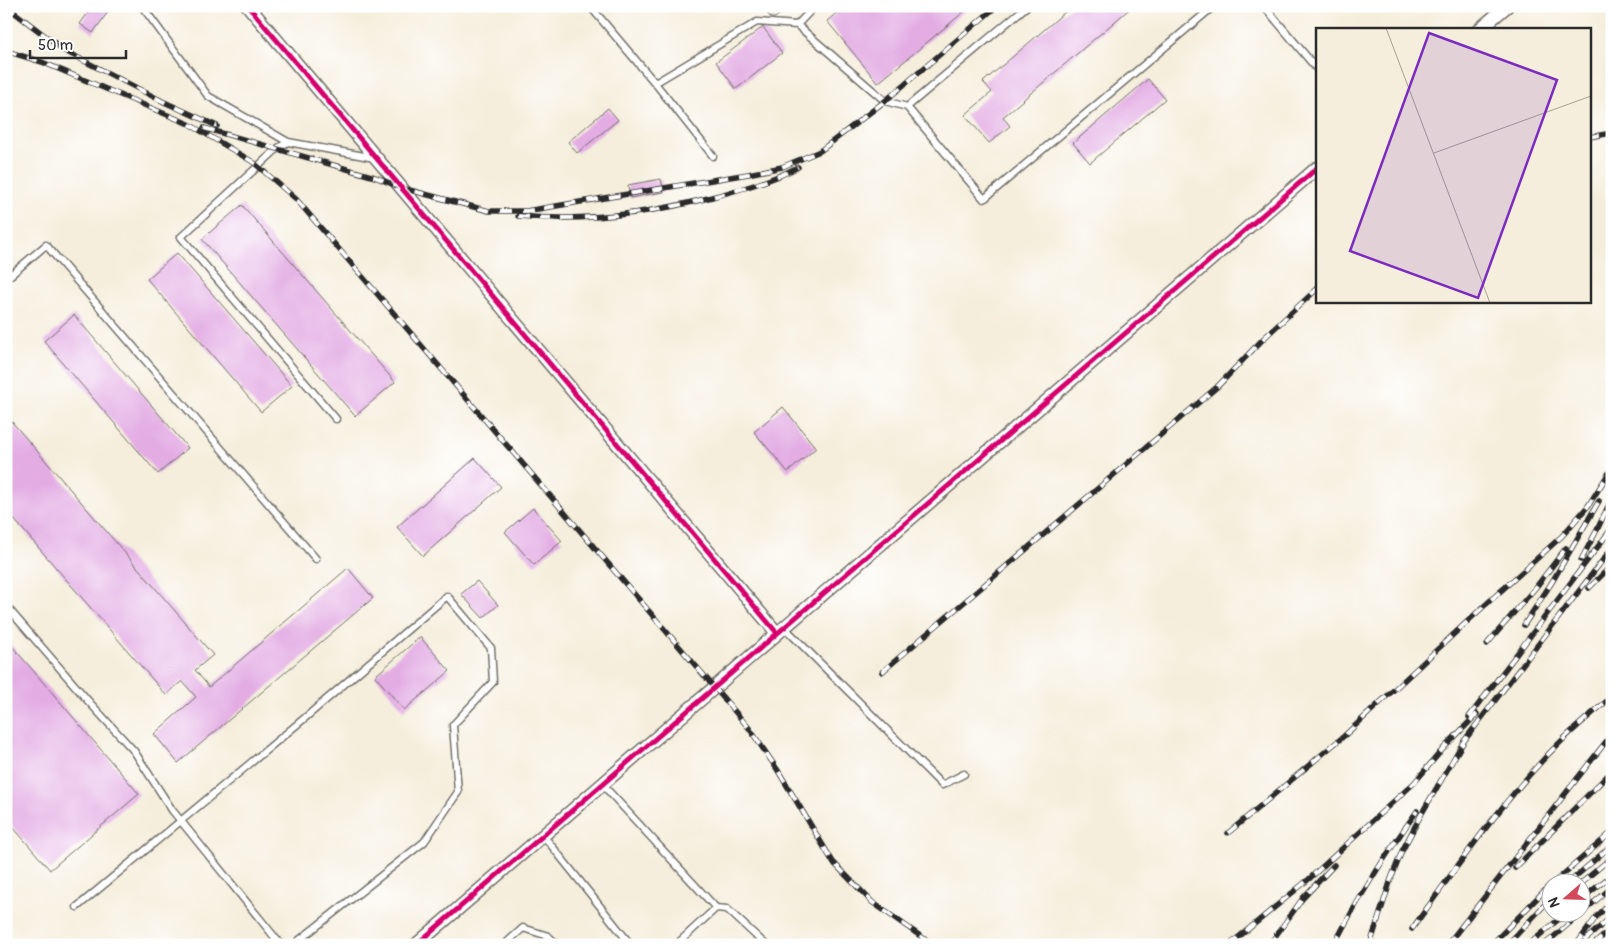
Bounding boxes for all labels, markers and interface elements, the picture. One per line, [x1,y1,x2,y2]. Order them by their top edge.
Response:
scale bar [30,28,126,60]
inset map [1316,28,1590,302]
text: 50 m [38,36,73,55]
north arrow [1540,874,1590,924]
text: N [1545,895,1564,910]

